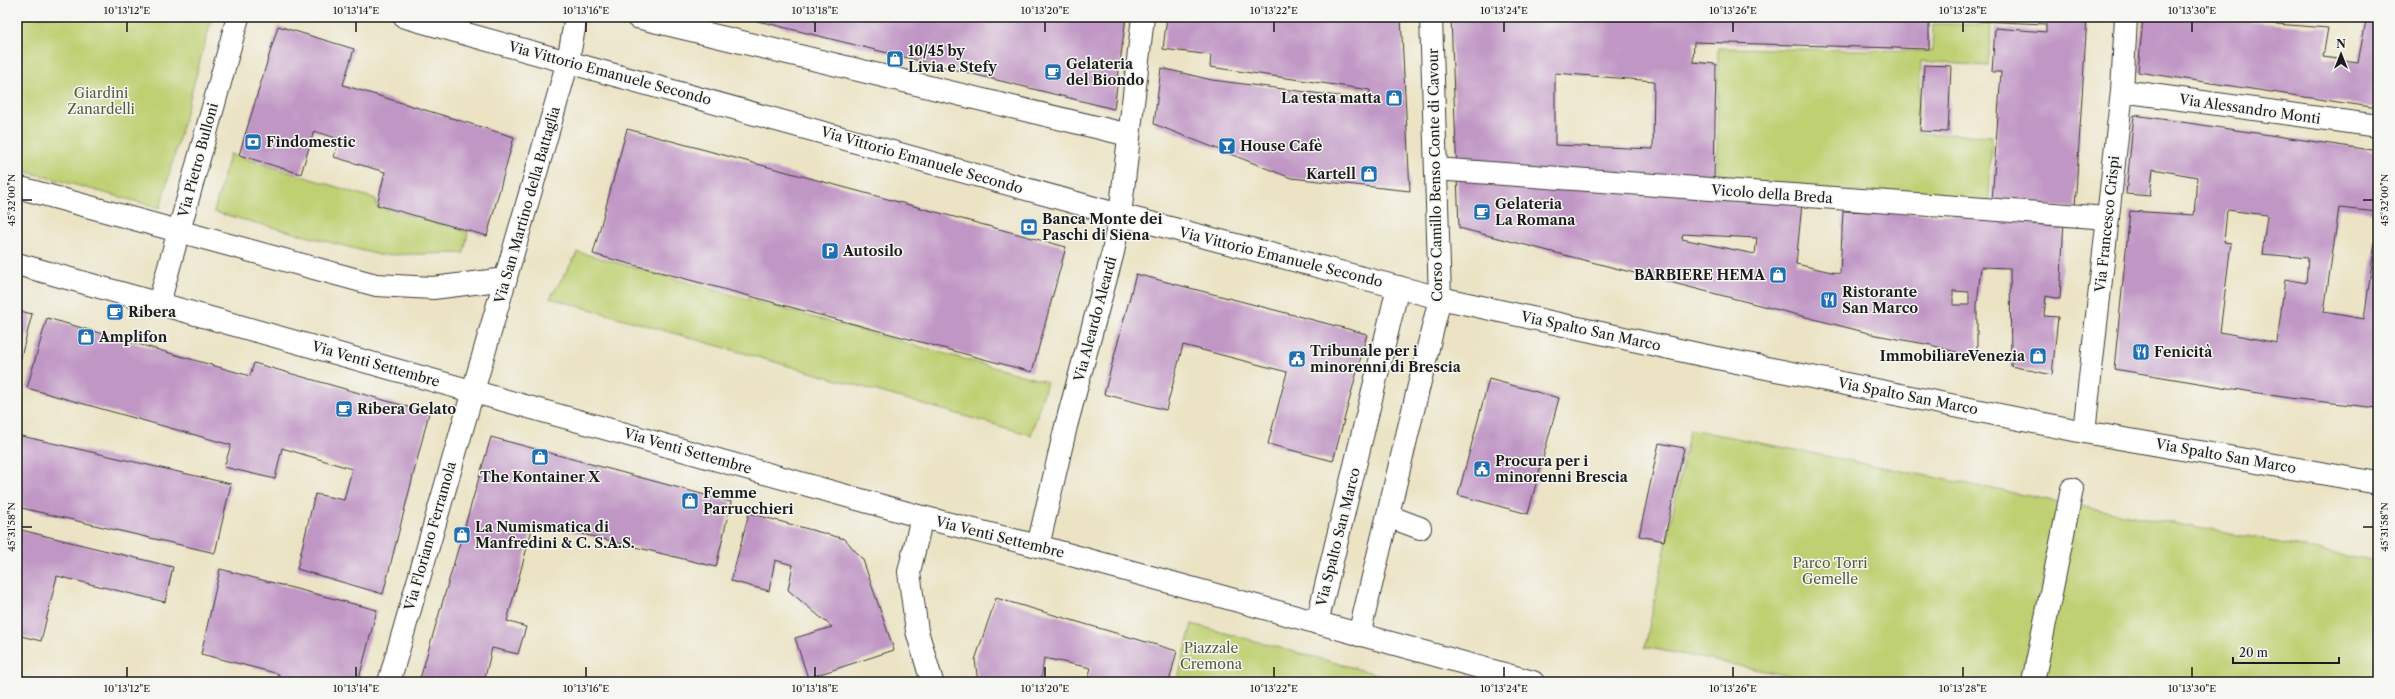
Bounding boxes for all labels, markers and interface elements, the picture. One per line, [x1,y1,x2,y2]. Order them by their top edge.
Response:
text: 10°13'12"E [104,4,150,17]
text: 10°13'14"E [333,4,379,17]
text: 10°13'16"E [563,4,609,17]
text: 10°13'18"E [792,4,838,17]
text: 10°13'20"E [1021,4,1069,17]
text: 10°13'22"E [1250,4,1298,17]
text: 10°13'24"E [1480,4,1528,17]
text: 10°13'26"E [1709,4,1757,17]
text: 10°13'28"E [1939,4,1987,17]
text: 10°13'30"E [2168,4,2216,17]
north arrow [2321,34,2361,74]
street label: Via Vittorio Emanuele Secondo [506,37,713,109]
text: N [2336,37,2346,51]
place label: 10/45 by Livia e Stefy [908,42,997,76]
street label: Corso Camillo Benso Conte di Cavour [1424,48,1446,302]
shop icon: 10/45 by Livia e Stefy [885,49,905,69]
place label: Gelateria del Biondo [1066,55,1144,89]
cafe icon: Gelateria del Biondo [1043,62,1063,82]
park label: Giardini Zanardelli [67,84,135,118]
shop icon: La testa matta [1384,88,1404,108]
place label: La testa matta [1281,89,1382,107]
street label: Via Alessandro Monti [2177,90,2322,128]
street label: Via Pietro Bulloni [174,101,222,220]
street label: Via San Martino della Battaglia [490,104,564,307]
street label: Via Vittorio Emanuele Secondo [818,122,1025,197]
bank icon: Findomestic [243,132,263,152]
place label: Findomestic [266,133,356,151]
bar icon: House Cafè [1217,136,1237,156]
place label: House Cafè [1240,137,1322,155]
street label: Via Francesco Crispi [2091,155,2123,294]
shop icon: Kartell [1359,164,1379,184]
place label: Kartell [1306,165,1356,183]
text: 45°32'00"N [5,174,18,226]
text: 45°32'00"N [2378,174,2391,226]
street label: Vicolo della Breda [1710,181,1834,207]
place label: Gelateria La Romana [1495,195,1576,229]
cafe icon: Gelateria La Romana [1472,202,1492,222]
place label: Banca Monte dei Paschi di Siena [1042,210,1162,244]
bank icon: Banca Monte dei Paschi di Siena [1019,217,1039,237]
street label: Via Vittorio Emanuele Secondo [1176,223,1385,291]
parking icon: Autosilo [820,241,840,261]
place label: Autosilo [842,242,903,260]
street label: Via Aleardo Aleardi [1069,254,1120,384]
shop icon: BARBIERE HEMA [1768,265,1788,285]
place label: BARBIERE HEMA [1634,266,1766,284]
place label: Ristorante San Marco [1842,283,1918,317]
restaurant icon: Ristorante San Marco [1819,290,1839,310]
cafe icon: Ribera [105,302,125,322]
place label: Ribera [128,303,177,321]
street label: Via Spalto San Marco [1519,307,1662,355]
shop icon: Amplifon [76,327,96,347]
place label: Amplifon [98,328,168,346]
street label: Via Venti Settembre [309,337,442,391]
place label: Tribunale per i minorenni di Brescia [1310,342,1462,376]
restaurant icon: Fenicità [2131,342,2151,362]
place label: Fenicità [2154,343,2213,361]
shop icon: ImmobiliareVenezia [2028,346,2048,366]
place label: ImmobiliareVenezia [1880,347,2026,365]
public building icon: Tribunale per i minorenni di Brescia [1287,349,1307,369]
street label: Via Spalto San Marco [1835,373,1980,418]
cafe icon: Ribera Gelato [334,399,354,419]
place label: Ribera Gelato [357,400,456,418]
street label: Via Venti Settembre [621,424,754,478]
street label: Via Spalto San Marco [2153,435,2298,477]
shop icon: The Kontainer X [530,447,550,467]
place label: Procura per i minorenni Brescia [1495,452,1629,486]
street label: Via Floriano Ferramola [400,459,460,614]
public building icon: Procura per i minorenni Brescia [1472,459,1492,479]
street label: Via Spalto San Marco [1312,466,1364,609]
place label: The Kontainer X [480,468,600,486]
place label: Femme Parrucchieri [703,484,794,518]
shop icon: Femme Parrucchieri [680,491,700,511]
text: 45°31'58"N [5,502,18,552]
text: 45°31'58"N [2378,502,2391,552]
street label: Via Venti Settembre [933,512,1066,562]
place label: La Numismatica di Manfredini & C. S.A.S. [475,518,635,552]
shop icon: La Numismatica di Manfredini & C. S.A.S. [452,525,472,545]
park label: Parco Torri Gemelle [1792,554,1868,588]
park label: Piazzale Cremona [1180,639,1243,673]
scale bar [2233,639,2339,665]
text: 20 m [2239,645,2268,660]
text: 10°13'12"E [104,682,150,695]
text: 10°13'14"E [333,682,379,695]
text: 10°13'16"E [563,682,609,695]
text: 10°13'18"E [792,682,838,695]
text: 10°13'20"E [1021,682,1069,695]
text: 10°13'22"E [1250,682,1298,695]
text: 10°13'24"E [1480,682,1528,695]
text: 10°13'26"E [1709,682,1757,695]
text: 10°13'28"E [1939,682,1987,695]
text: 10°13'30"E [2168,682,2216,695]

